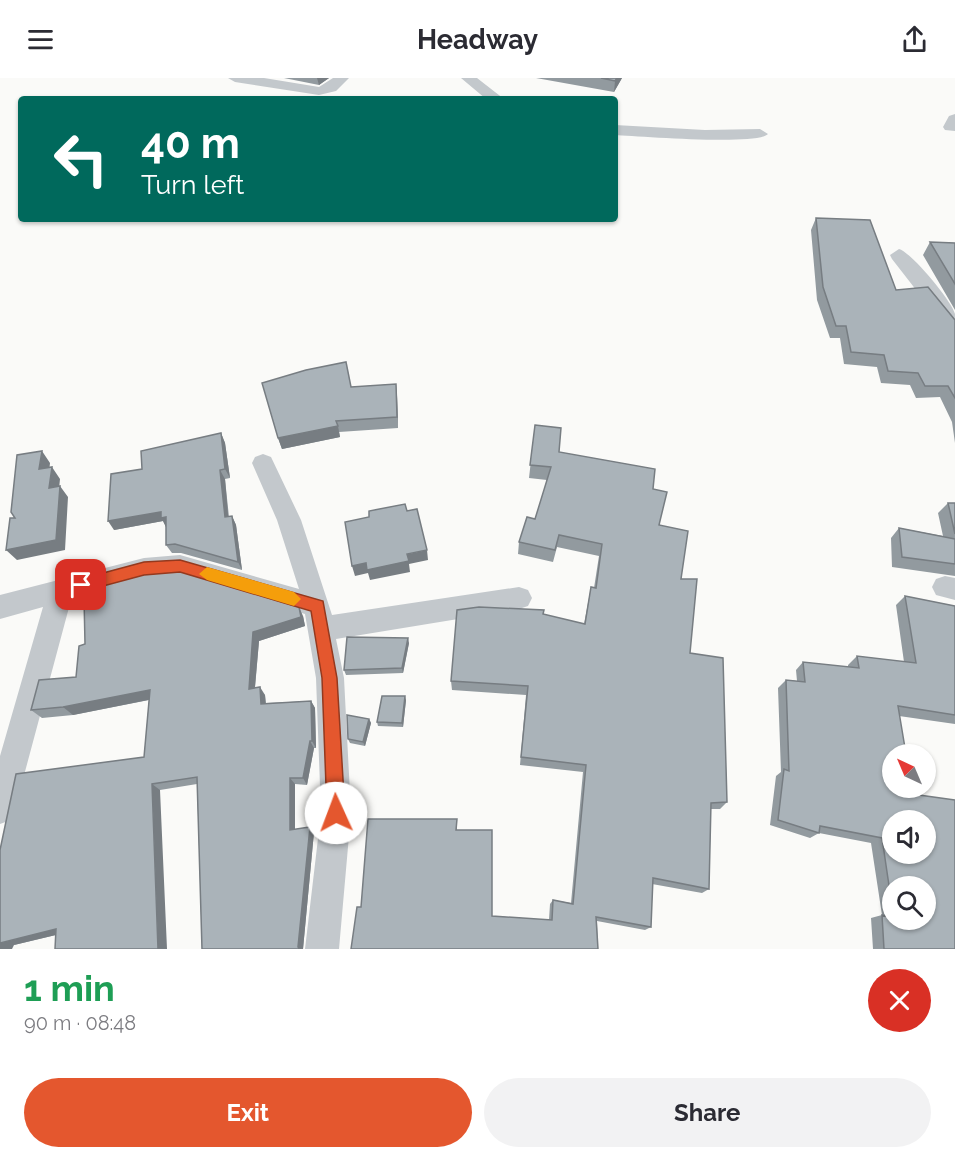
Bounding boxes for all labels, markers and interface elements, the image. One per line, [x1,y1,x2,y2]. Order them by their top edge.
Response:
icon: menu [24,23,57,56]
icon: share [898,23,931,56]
text: Headway [417,24,538,55]
text: 40 m [141,119,240,168]
icon: left [42,120,120,198]
text: Turn left [141,169,244,200]
pin [55,559,106,610]
icon: arrive [64,568,97,601]
north arrow [882,744,936,798]
map controls [882,744,936,930]
position arrow [304,781,368,845]
button: sound [882,810,936,864]
button: search [882,876,936,930]
text: 1 min [24,967,115,1009]
button: close [868,969,931,1032]
text: 90 m · 08:48 [24,1011,136,1035]
button: Exit [24,1078,472,1147]
button: Share [484,1078,931,1147]

